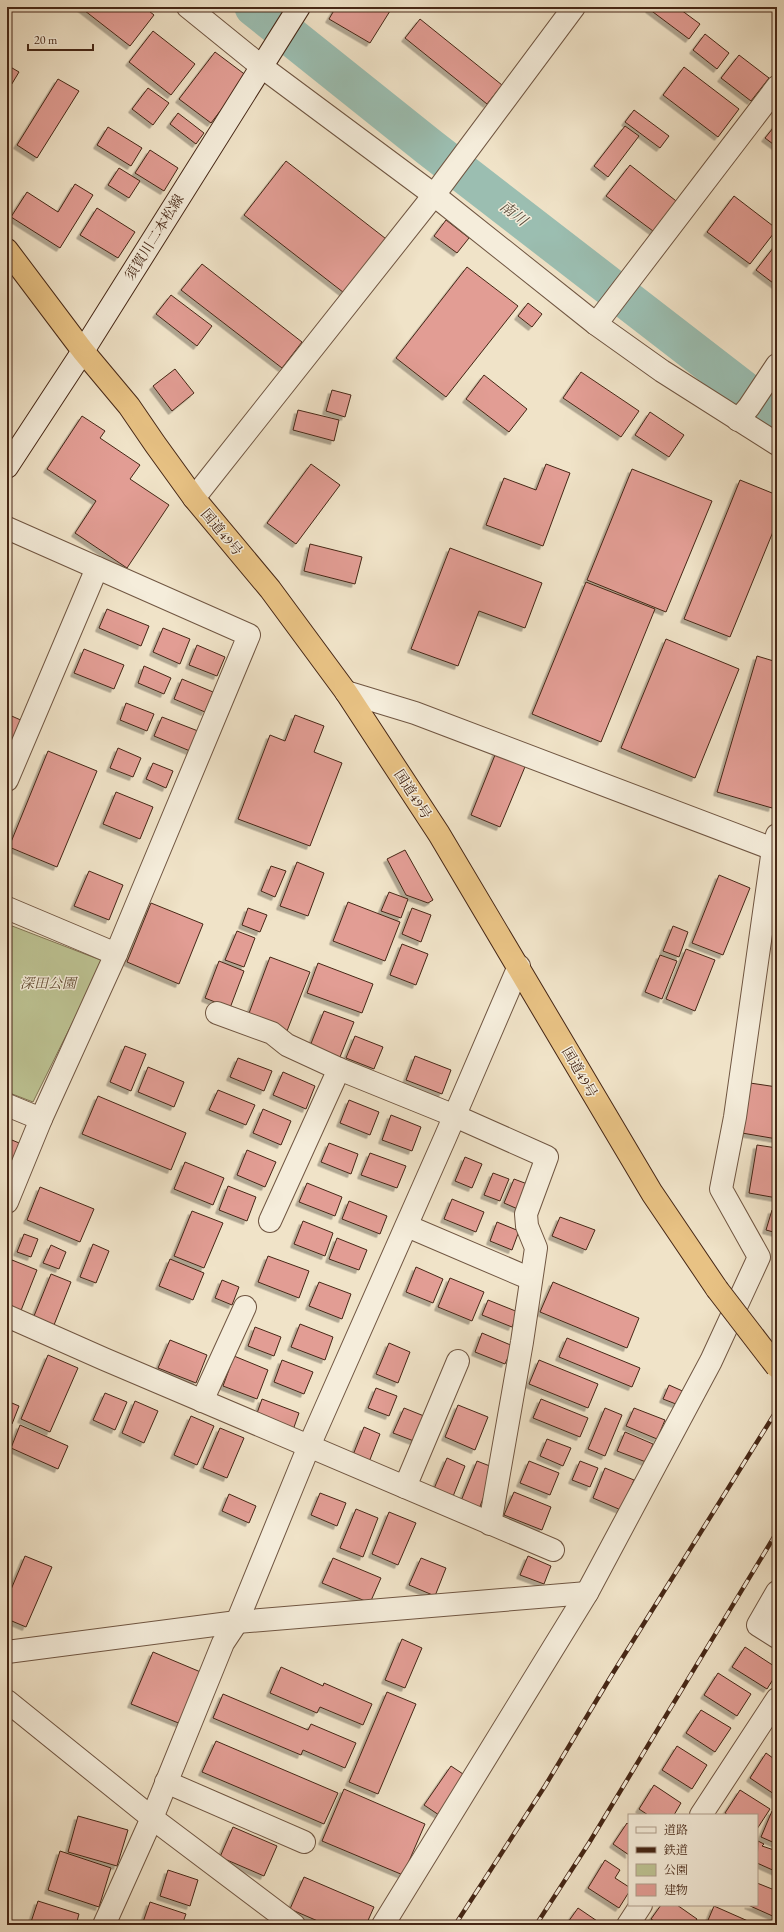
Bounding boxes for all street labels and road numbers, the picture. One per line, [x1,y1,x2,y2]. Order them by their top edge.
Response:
street label: 須賀川二本松線 [120,191,188,283]
street label: 国道49号 [197,505,247,559]
street label: 国道49号 [390,766,436,822]
street label: 国道49号 [558,1043,602,1101]

